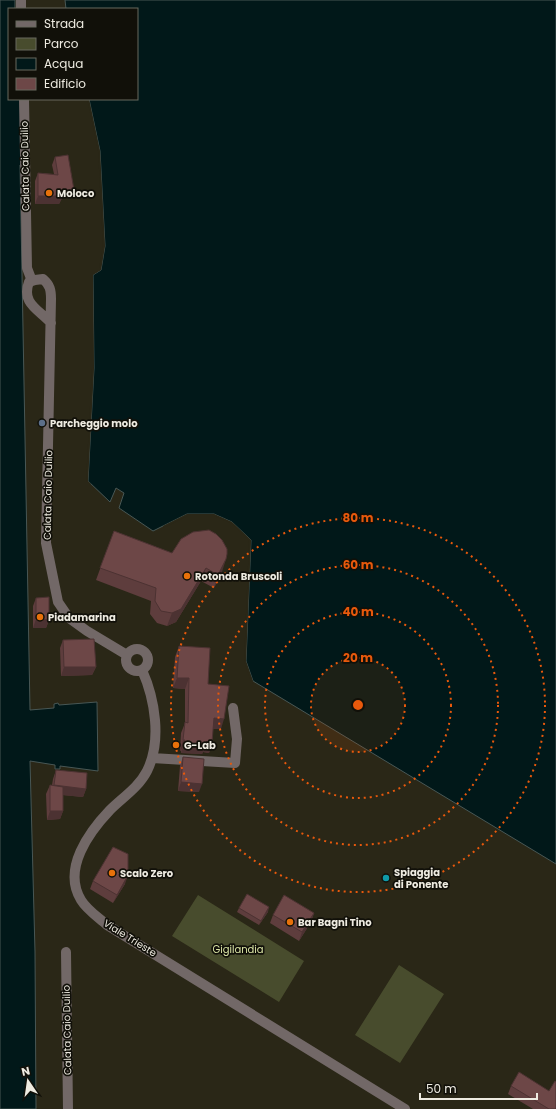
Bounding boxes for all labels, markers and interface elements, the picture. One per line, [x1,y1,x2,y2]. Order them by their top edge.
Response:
legend [8,8,138,100]
text: Strada [44,15,84,32]
text: Parco [44,35,79,52]
text: Acqua [44,55,83,72]
text: Edificio [44,75,86,92]
street label: Calata Caio Duilio [17,121,33,211]
place label: Moloco [57,186,95,201]
marker: Moloco [44,188,54,198]
place label: Parcheggio molo [50,416,138,431]
marker: Parcheggio molo [37,418,47,428]
street label: Calata Caio Duilio [40,450,56,540]
text: 80 m [343,509,374,526]
text: 60 m [343,556,374,573]
place label: Rotonda Bruscoli [195,569,282,584]
marker: Rotonda Bruscoli [182,571,192,581]
text: 40 m [342,603,374,620]
place label: Piadamarina [48,610,116,625]
marker: Piadamarina [35,612,45,622]
text: 20 m [343,649,373,666]
centre of rings [351,698,365,712]
place label: G-Lab [184,738,216,753]
marker: G-Lab [171,740,181,750]
place label: Spiaggia di Ponente [394,865,448,892]
place label: Scalo Zero [120,866,174,881]
marker: Scalo Zero [107,868,117,878]
marker: Spiaggia di Ponente [381,873,391,883]
place label: Bar Bagni Tino [298,915,372,930]
street label: Viale Trieste [101,916,159,960]
marker: Bar Bagni Tino [285,917,295,927]
park label: Gigilandia [212,942,264,957]
street label: Calata Caio Duilio [59,985,75,1075]
north arrow [8,1061,48,1101]
text: N [20,1063,32,1080]
scale bar [420,1075,537,1101]
text: 50 m [426,1080,457,1097]

